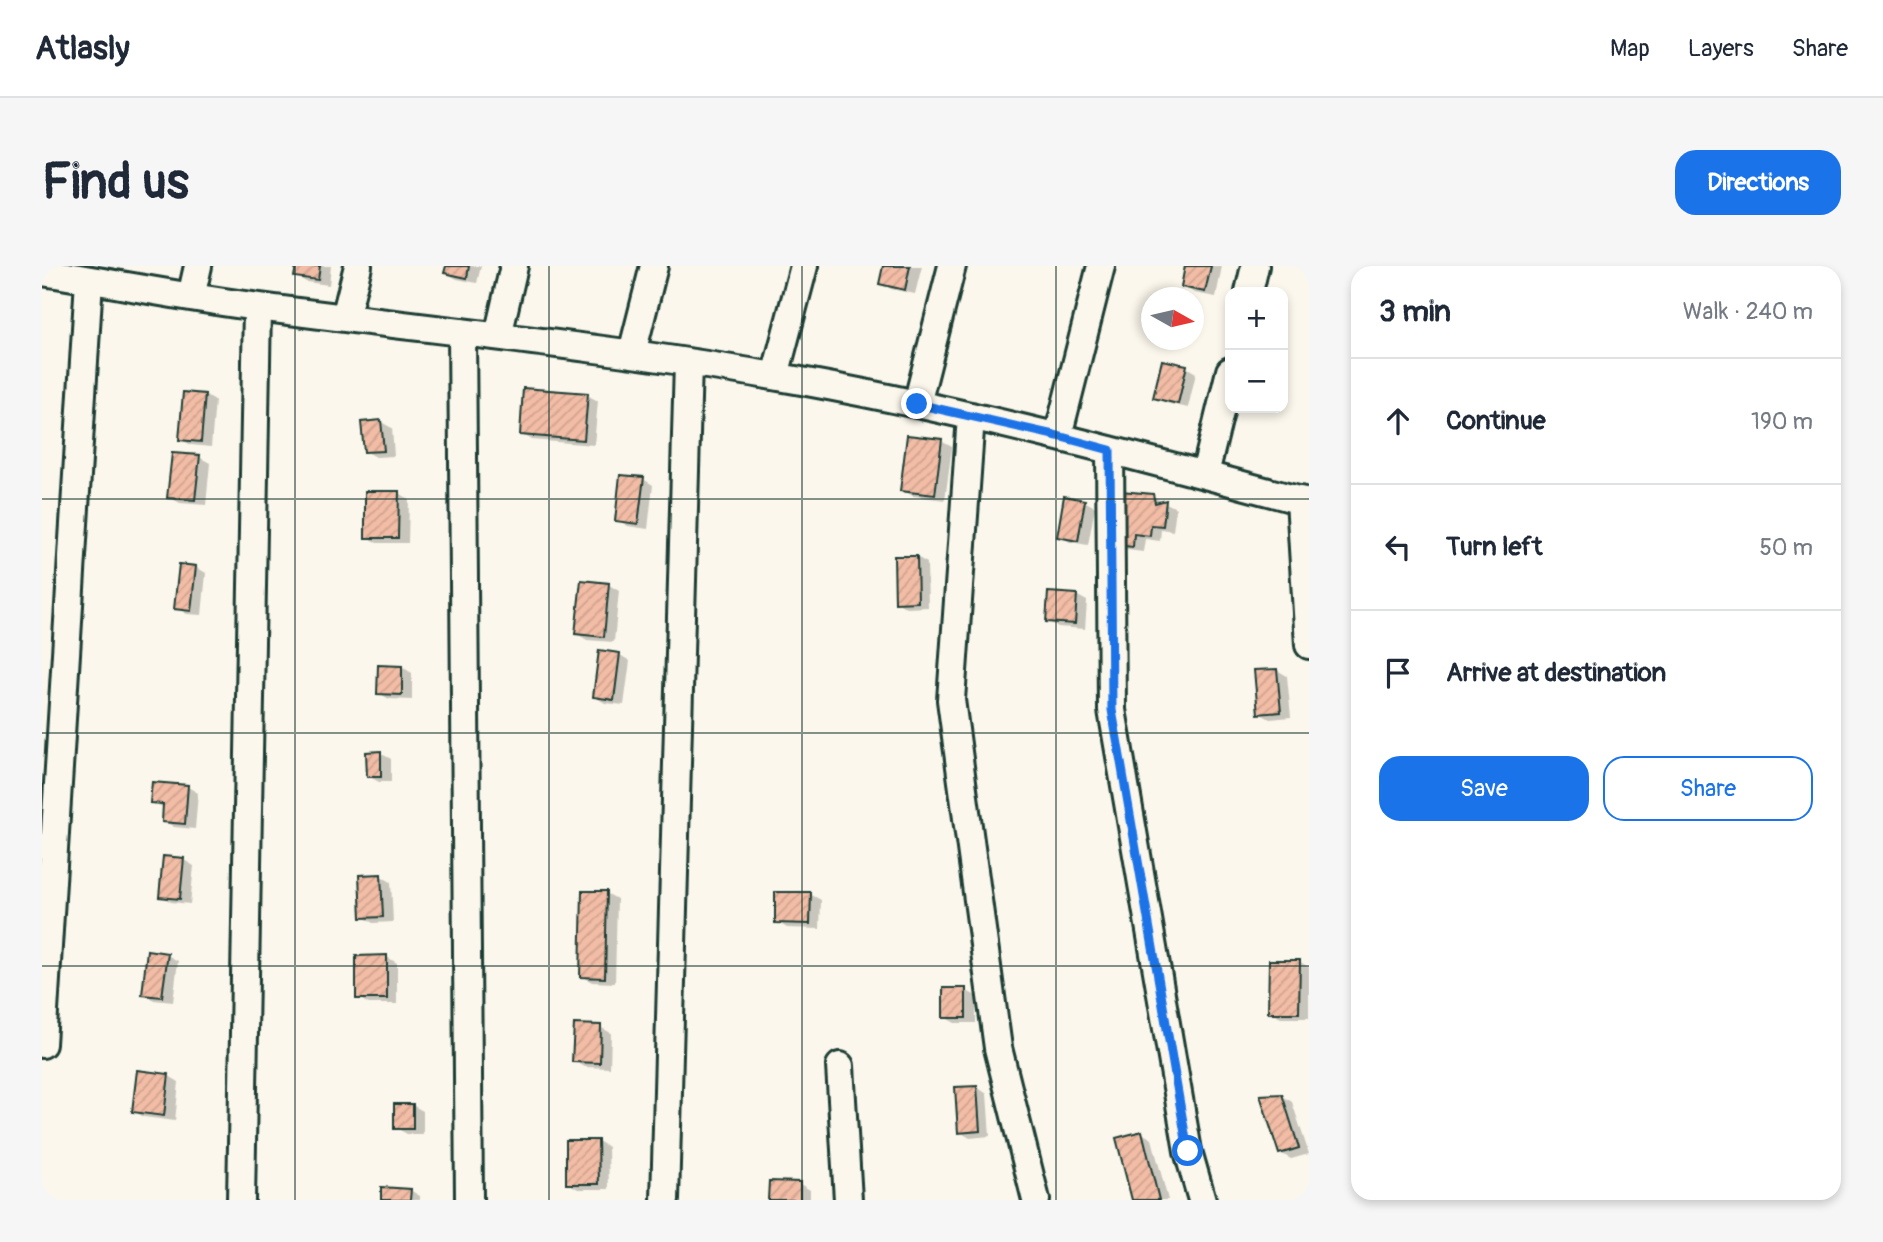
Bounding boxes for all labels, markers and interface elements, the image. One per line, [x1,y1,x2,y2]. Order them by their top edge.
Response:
text: Atlasly [35,28,130,69]
text: Map [1610,34,1650,63]
text: Layers [1688,34,1754,63]
text: Share [1792,34,1848,63]
button: Directions [1675,150,1841,215]
text: Find us [42,152,189,213]
north arrow [1141,287,1204,350]
map controls [1225,287,1288,413]
button: + [1225,287,1288,350]
text: 3 min [1379,293,1451,330]
text: Walk · 240 m [1683,297,1813,326]
button: − [1225,350,1288,413]
route end [901,388,932,419]
icon: ahead [1379,402,1417,440]
text: Continue [1446,405,1546,437]
text: 190 m [1751,407,1813,436]
icon: left [1379,528,1417,566]
text: Turn left [1446,531,1542,563]
text: 50 m [1759,533,1813,562]
icon: arrive [1379,654,1417,692]
text: Arrive at destination [1446,657,1666,689]
button: Save [1379,756,1589,821]
button: Share [1603,756,1813,821]
route start [1172,1135,1203,1166]

